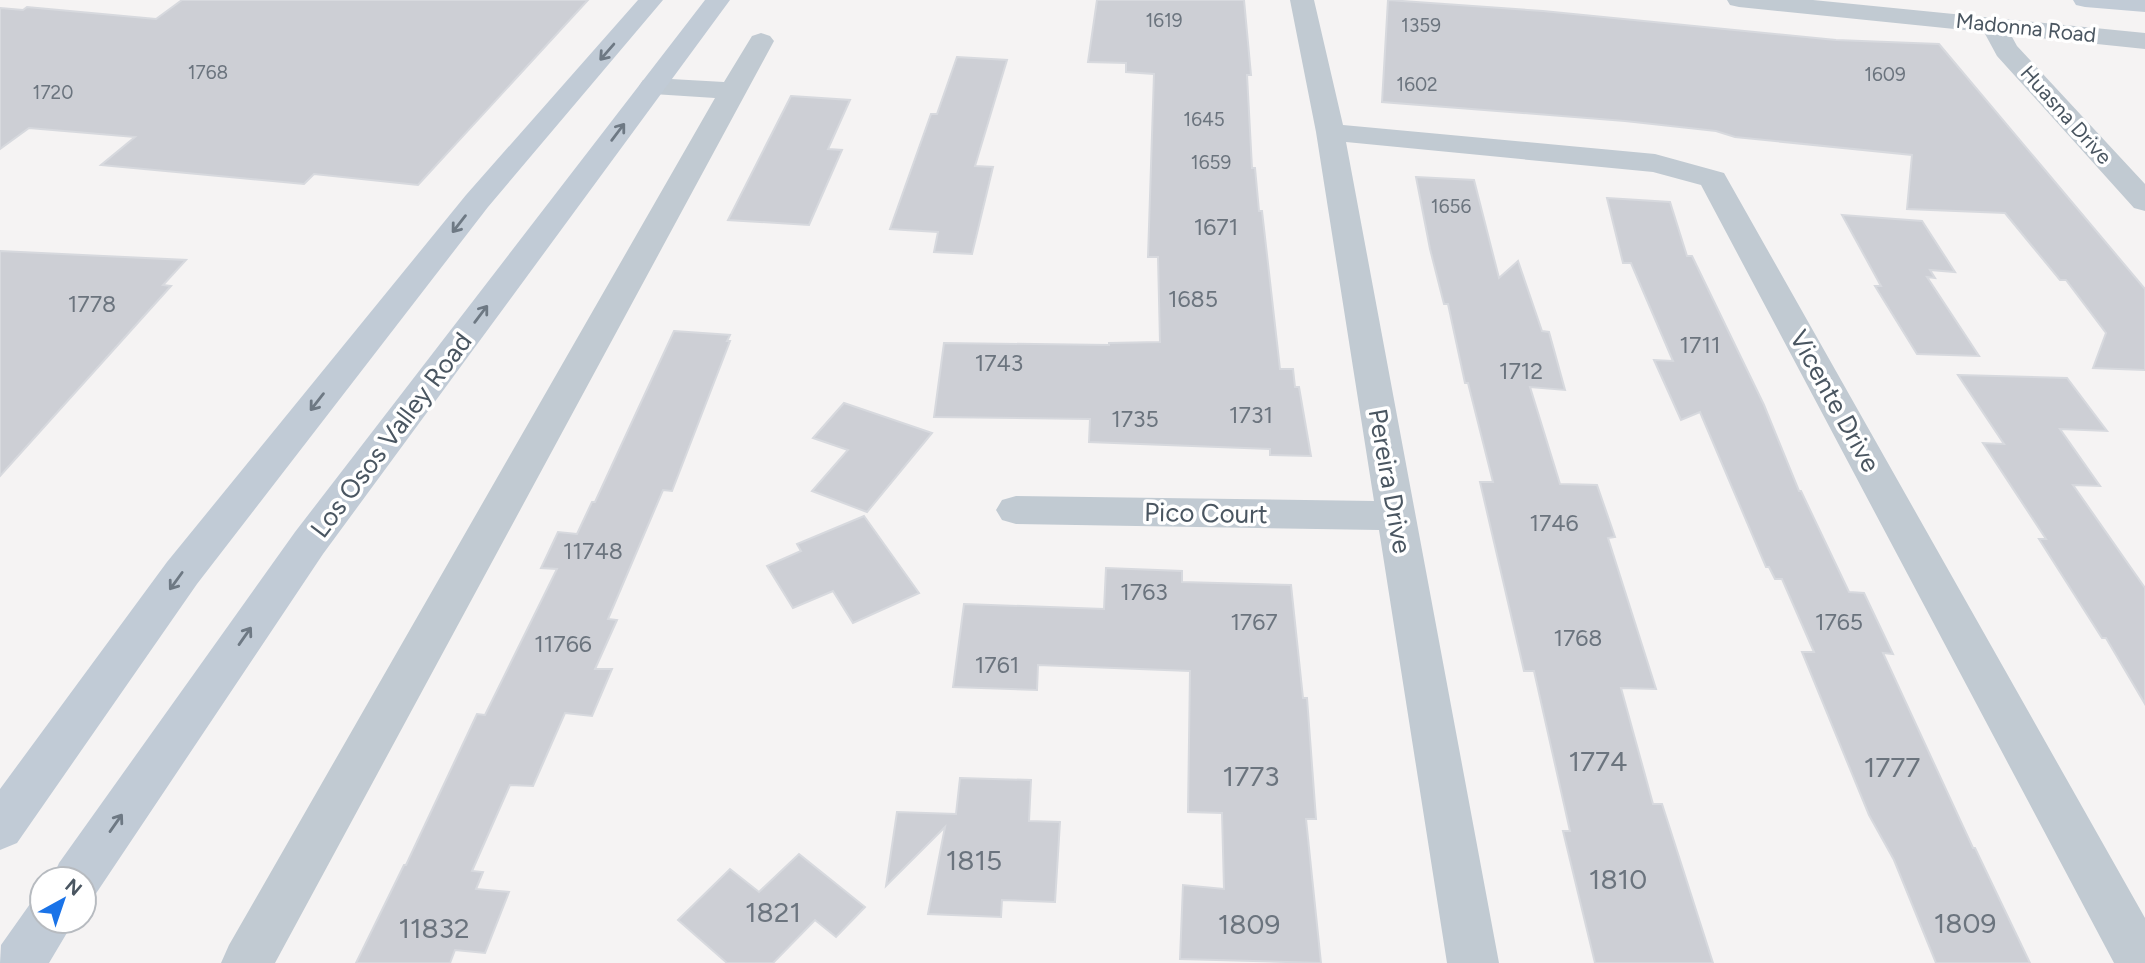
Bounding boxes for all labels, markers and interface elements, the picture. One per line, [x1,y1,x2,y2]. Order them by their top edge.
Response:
street label: Madonna Road [1955,8,2097,47]
house number: 1619 [1145,9,1183,32]
house number: 1359 [1401,14,1441,37]
one-way arrow [599,42,615,60]
street label: Huasna Drive [2016,60,2117,169]
house number: 1768 [188,61,228,84]
house number: 1609 [1864,63,1906,86]
house number: 1602 [1396,73,1438,96]
house number: 1720 [33,81,73,104]
house number: 1645 [1183,108,1225,131]
one-way arrow [610,123,625,142]
house number: 1659 [1191,151,1231,174]
house number: 1656 [1431,195,1471,218]
house number: 1671 [1194,213,1238,241]
one-way arrow [451,215,466,233]
house number: 1685 [1168,285,1218,313]
house number: 1778 [68,290,116,318]
one-way arrow [474,306,489,324]
street label: Vicente Drive [1783,324,1887,478]
street label: Los Osos Valley Road [303,326,479,544]
house number: 1711 [1680,331,1720,359]
house number: 1743 [975,349,1023,377]
house number: 1712 [1499,357,1543,385]
one-way arrow [309,393,325,411]
house number: 1731 [1229,401,1273,429]
house number: 1735 [1111,405,1159,433]
street label: Pereira Drive [1362,406,1418,556]
street label: Pico Court [1144,496,1268,530]
house number: 1746 [1529,509,1579,537]
house number: 11748 [563,537,623,565]
one-way arrow [169,571,183,590]
house number: 1763 [1120,578,1168,606]
house number: 1767 [1230,608,1278,636]
house number: 1765 [1815,608,1863,636]
house number: 1768 [1554,624,1603,652]
one-way arrow [238,627,252,646]
house number: 11766 [534,630,592,658]
house number: 1761 [975,651,1019,679]
house number: 1774 [1568,744,1628,778]
house number: 1777 [1864,750,1920,784]
house number: 1773 [1223,759,1279,793]
one-way arrow [109,814,123,833]
house number: 1815 [946,843,1002,877]
house number: 1810 [1589,862,1647,896]
north arrow [28,865,98,935]
text: N [61,874,87,901]
house number: 1821 [745,895,801,929]
house number: 1809 [1934,906,1996,940]
house number: 1809 [1218,907,1280,941]
house number: 11832 [398,911,470,945]

